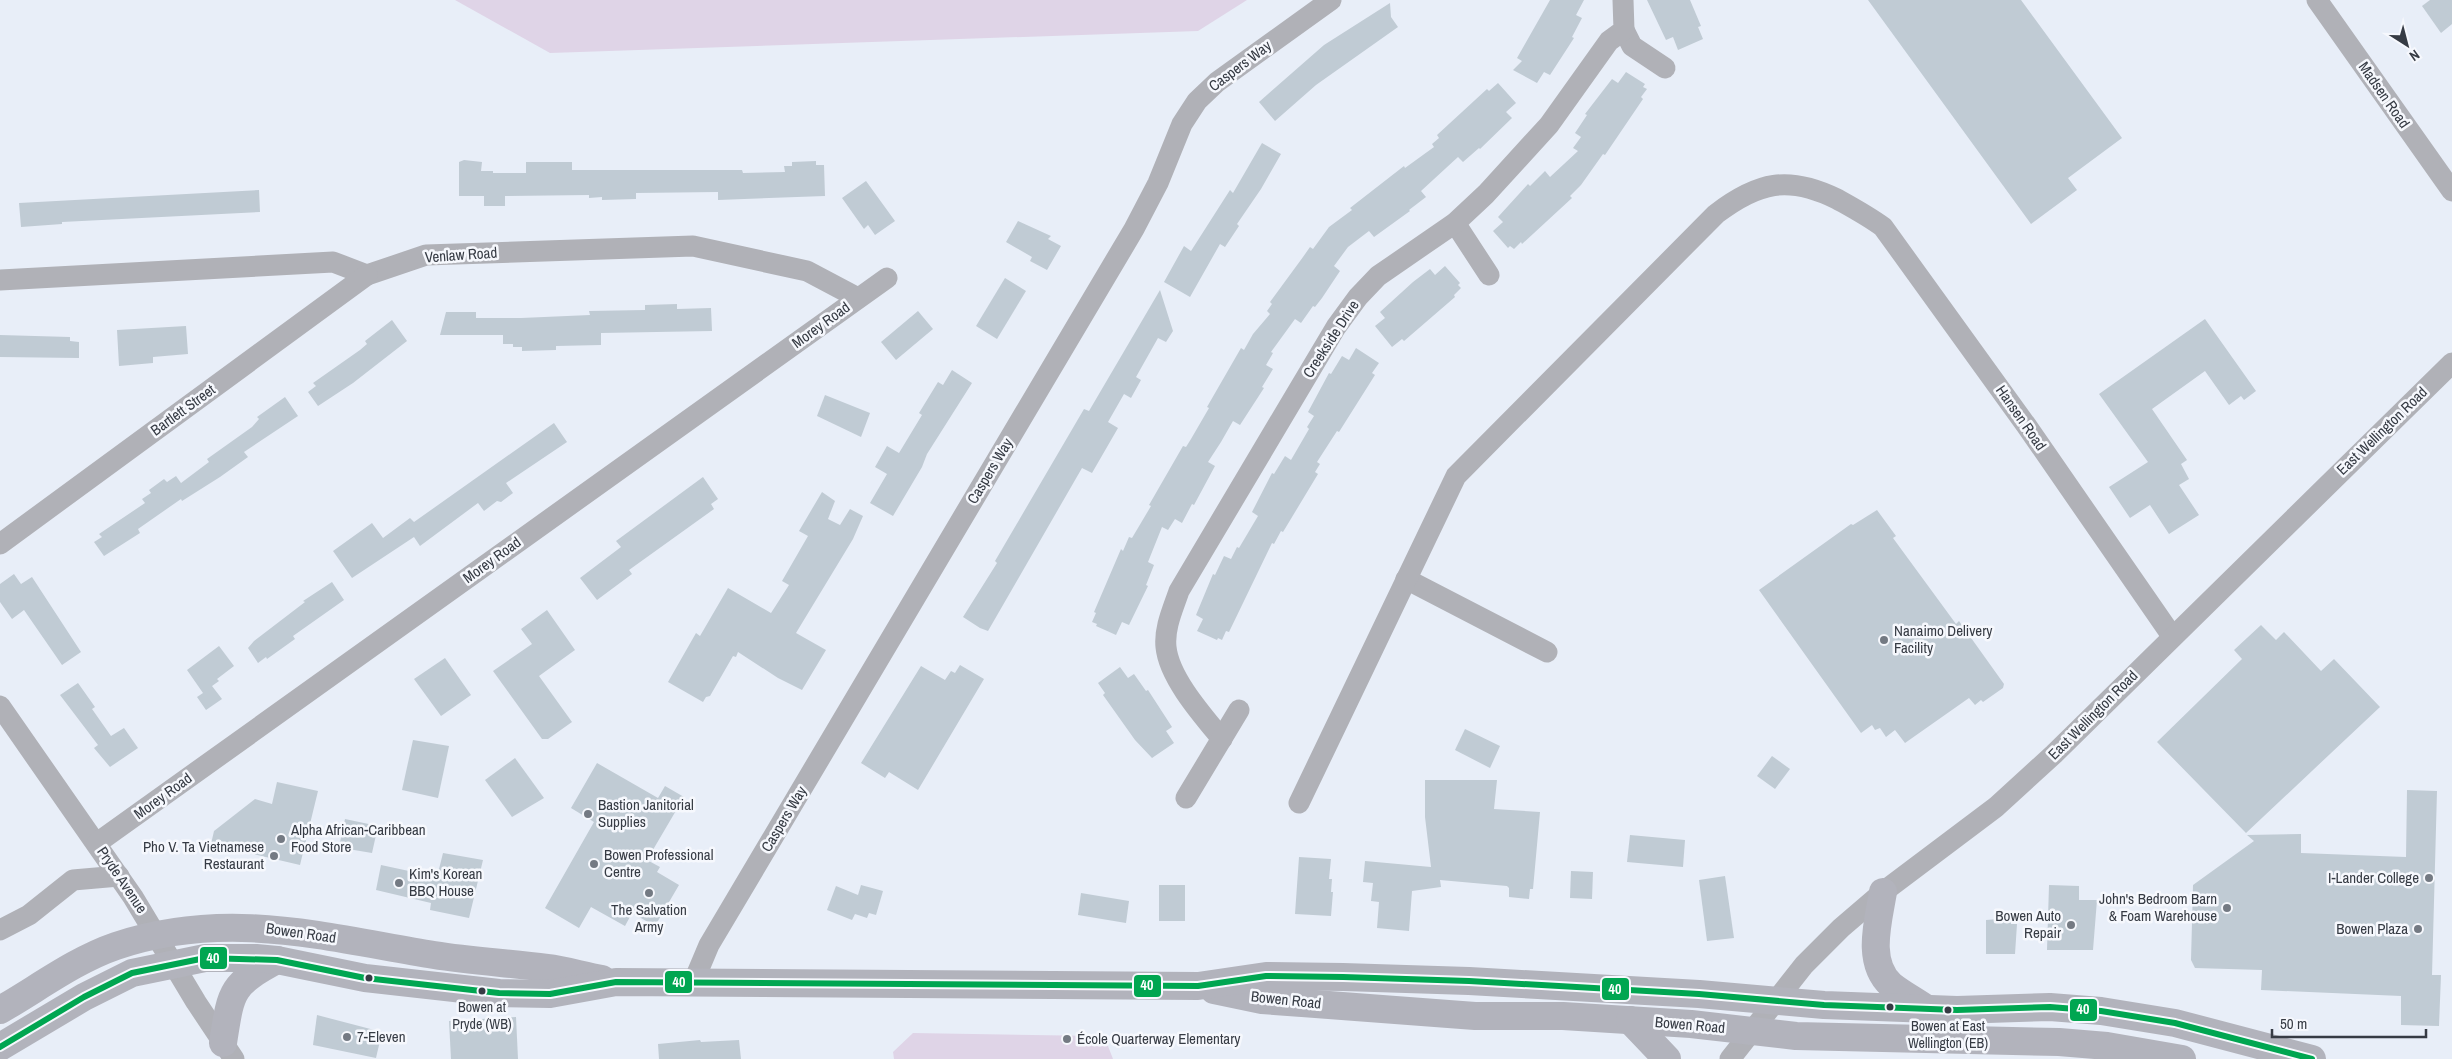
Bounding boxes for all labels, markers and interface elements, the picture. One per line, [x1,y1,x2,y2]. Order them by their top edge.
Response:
north arrow [2382,20,2432,70]
street label: Caspers Way [1204,35,1276,96]
text: N [2406,46,2423,65]
street label: Madsen Road [2354,57,2415,132]
street label: Venlaw Road [424,241,498,268]
street label: Morey Road [787,296,854,353]
street label: Creekside Drive [1298,296,1364,382]
street label: Bartlett Street [146,379,220,440]
street label: Hansen Road [1991,381,2052,455]
street label: East Wellington Road [2332,382,2432,479]
street label: Caspers Way [962,433,1018,508]
street label: Morey Road [458,531,525,588]
place label: Nanaimo Delivery Facility [1894,620,1993,658]
marker: Nanaimo Delivery Facility [1878,634,1890,646]
street label: East Wellington Road [2043,665,2142,764]
street label: Morey Road [129,767,196,824]
street label: Caspers Way [756,781,812,856]
place label: Bastion Janitorial Supplies [598,794,694,832]
marker: Bastion Janitorial Supplies [582,808,594,820]
place label: Alpha African-Caribbean Food Store [290,819,426,857]
marker: Alpha African-Caribbean Food Store [275,833,287,845]
place label: Pho V. Ta Vietnamese Restaurant [143,836,265,874]
street label: Pryde Avenue [92,842,153,917]
place label: Bowen Professional Centre [604,844,713,882]
marker: Pho V. Ta Vietnamese Restaurant [268,850,280,862]
marker: Bowen Professional Centre [588,858,600,870]
place label: Kim's Korean BBQ House [409,863,482,901]
place label: I-Lander College [2328,867,2419,888]
marker: I-Lander College [2423,872,2435,884]
marker: Kim's Korean BBQ House [393,877,405,889]
marker: The Salvation Army [643,887,655,899]
place label: John's Bedroom Barn & Foam Warehouse [2099,888,2217,926]
place label: The Salvation Army [611,899,687,937]
marker: John's Bedroom Barn & Foam Warehouse [2221,902,2233,914]
place label: Bowen Auto Repair [1995,905,2061,943]
street label: Bowen Road [265,917,337,948]
place label: Bowen Plaza [2336,918,2408,939]
marker: Bowen Auto Repair [2065,919,2077,931]
marker: Bowen Plaza [2412,923,2424,935]
line badge: 40 [199,946,228,970]
text: 40 [207,949,219,967]
line badge: 40 [664,970,693,994]
unlabelled marker [364,973,374,983]
text: 40 [673,973,685,991]
line badge: 40 [1133,974,1162,998]
text: 40 [1141,976,1153,994]
line badge: 40 [1601,977,1630,1001]
text: 40 [1609,980,1621,998]
street label: Bowen Road [1250,985,1322,1014]
marker: Bowen at Pryde (WB) [477,986,487,996]
place label: Bowen at Pryde (WB) [452,998,512,1033]
line badge: 40 [2069,998,2098,1022]
text: 40 [2077,1000,2089,1018]
unlabelled marker [1885,1002,1895,1012]
marker: Bowen at East Wellington (EB) [1943,1005,1953,1015]
scale bar [2272,1006,2426,1038]
street label: Bowen Road [1654,1011,1726,1038]
text: 50 m [2280,1013,2307,1034]
place label: Bowen at East Wellington (EB) [1908,1017,1988,1052]
place label: 7-Eleven [357,1026,406,1047]
place label: École Quarterway Elementary [1077,1028,1241,1049]
marker: 7-Eleven [341,1031,353,1043]
marker: École Quarterway Elementary [1061,1033,1073,1045]

